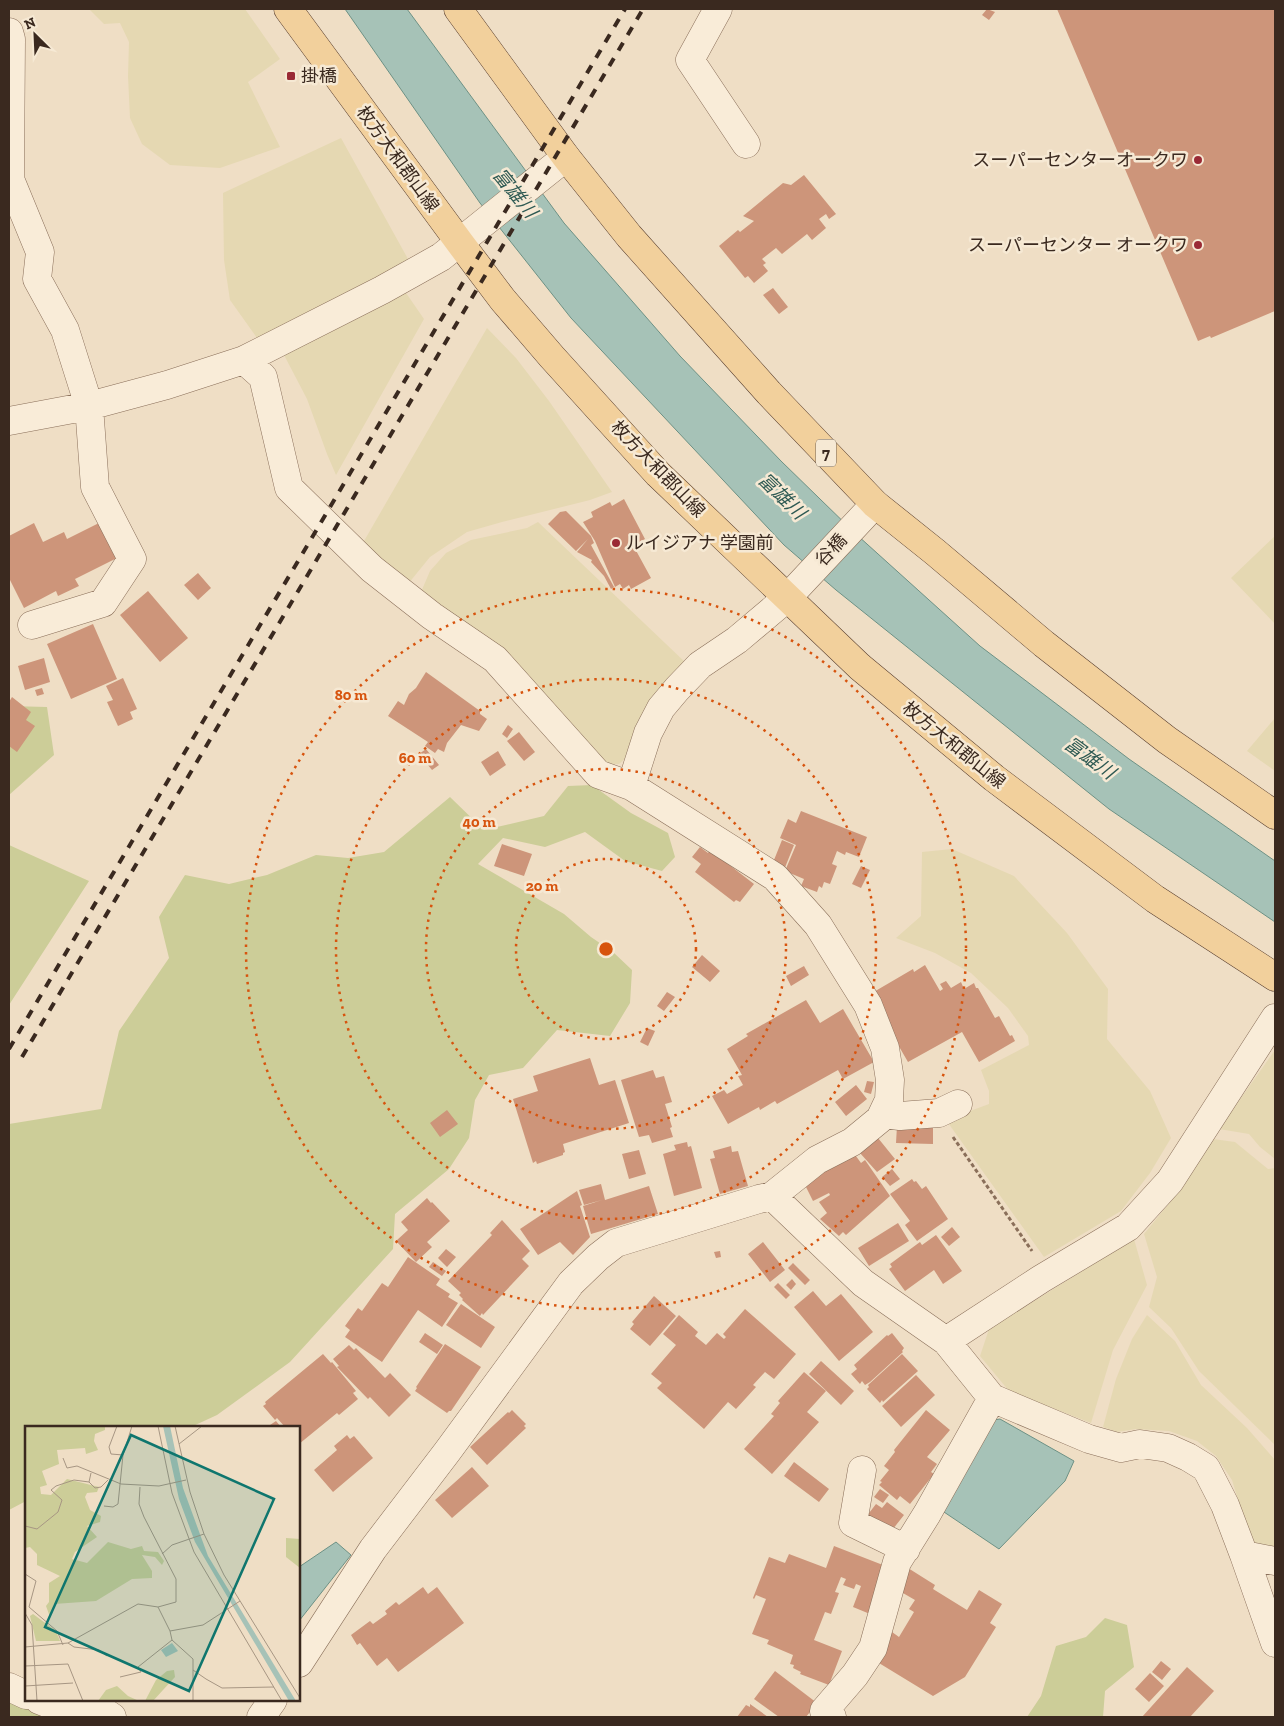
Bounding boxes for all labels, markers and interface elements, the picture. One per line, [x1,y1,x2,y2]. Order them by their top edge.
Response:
north arrow [10,10,60,60]
text: N [22,14,39,34]
place label: 掛橋 [301,65,337,87]
marker: 掛橋 [285,70,297,82]
street label: 枚方大和郡山線 [352,102,444,216]
place label: スーパーセンターオークワ [972,149,1188,171]
marker: スーパーセンターオークワ [1192,154,1204,166]
water label: 富雄川 [488,164,543,224]
place label: スーパーセンター オークワ [968,234,1188,256]
marker: スーパーセンター オークワ [1192,239,1204,251]
street label: 枚方大和郡山線 [606,416,710,522]
road number: 7 [816,439,836,466]
water label: 富雄川 [754,468,812,525]
street label: 谷橋 [811,529,851,571]
place label: ルイジアナ 学園前 [626,532,774,554]
marker: ルイジアナ 学園前 [610,537,622,549]
text: 80 m [335,686,367,704]
street label: 枚方大和郡山線 [898,697,1010,793]
water label: 富雄川 [1060,732,1121,785]
text: 60 m [399,749,431,767]
text: 40 m [462,813,496,831]
text: 20 m [526,877,558,895]
centre of rings [597,940,615,958]
inset map [25,1426,300,1701]

